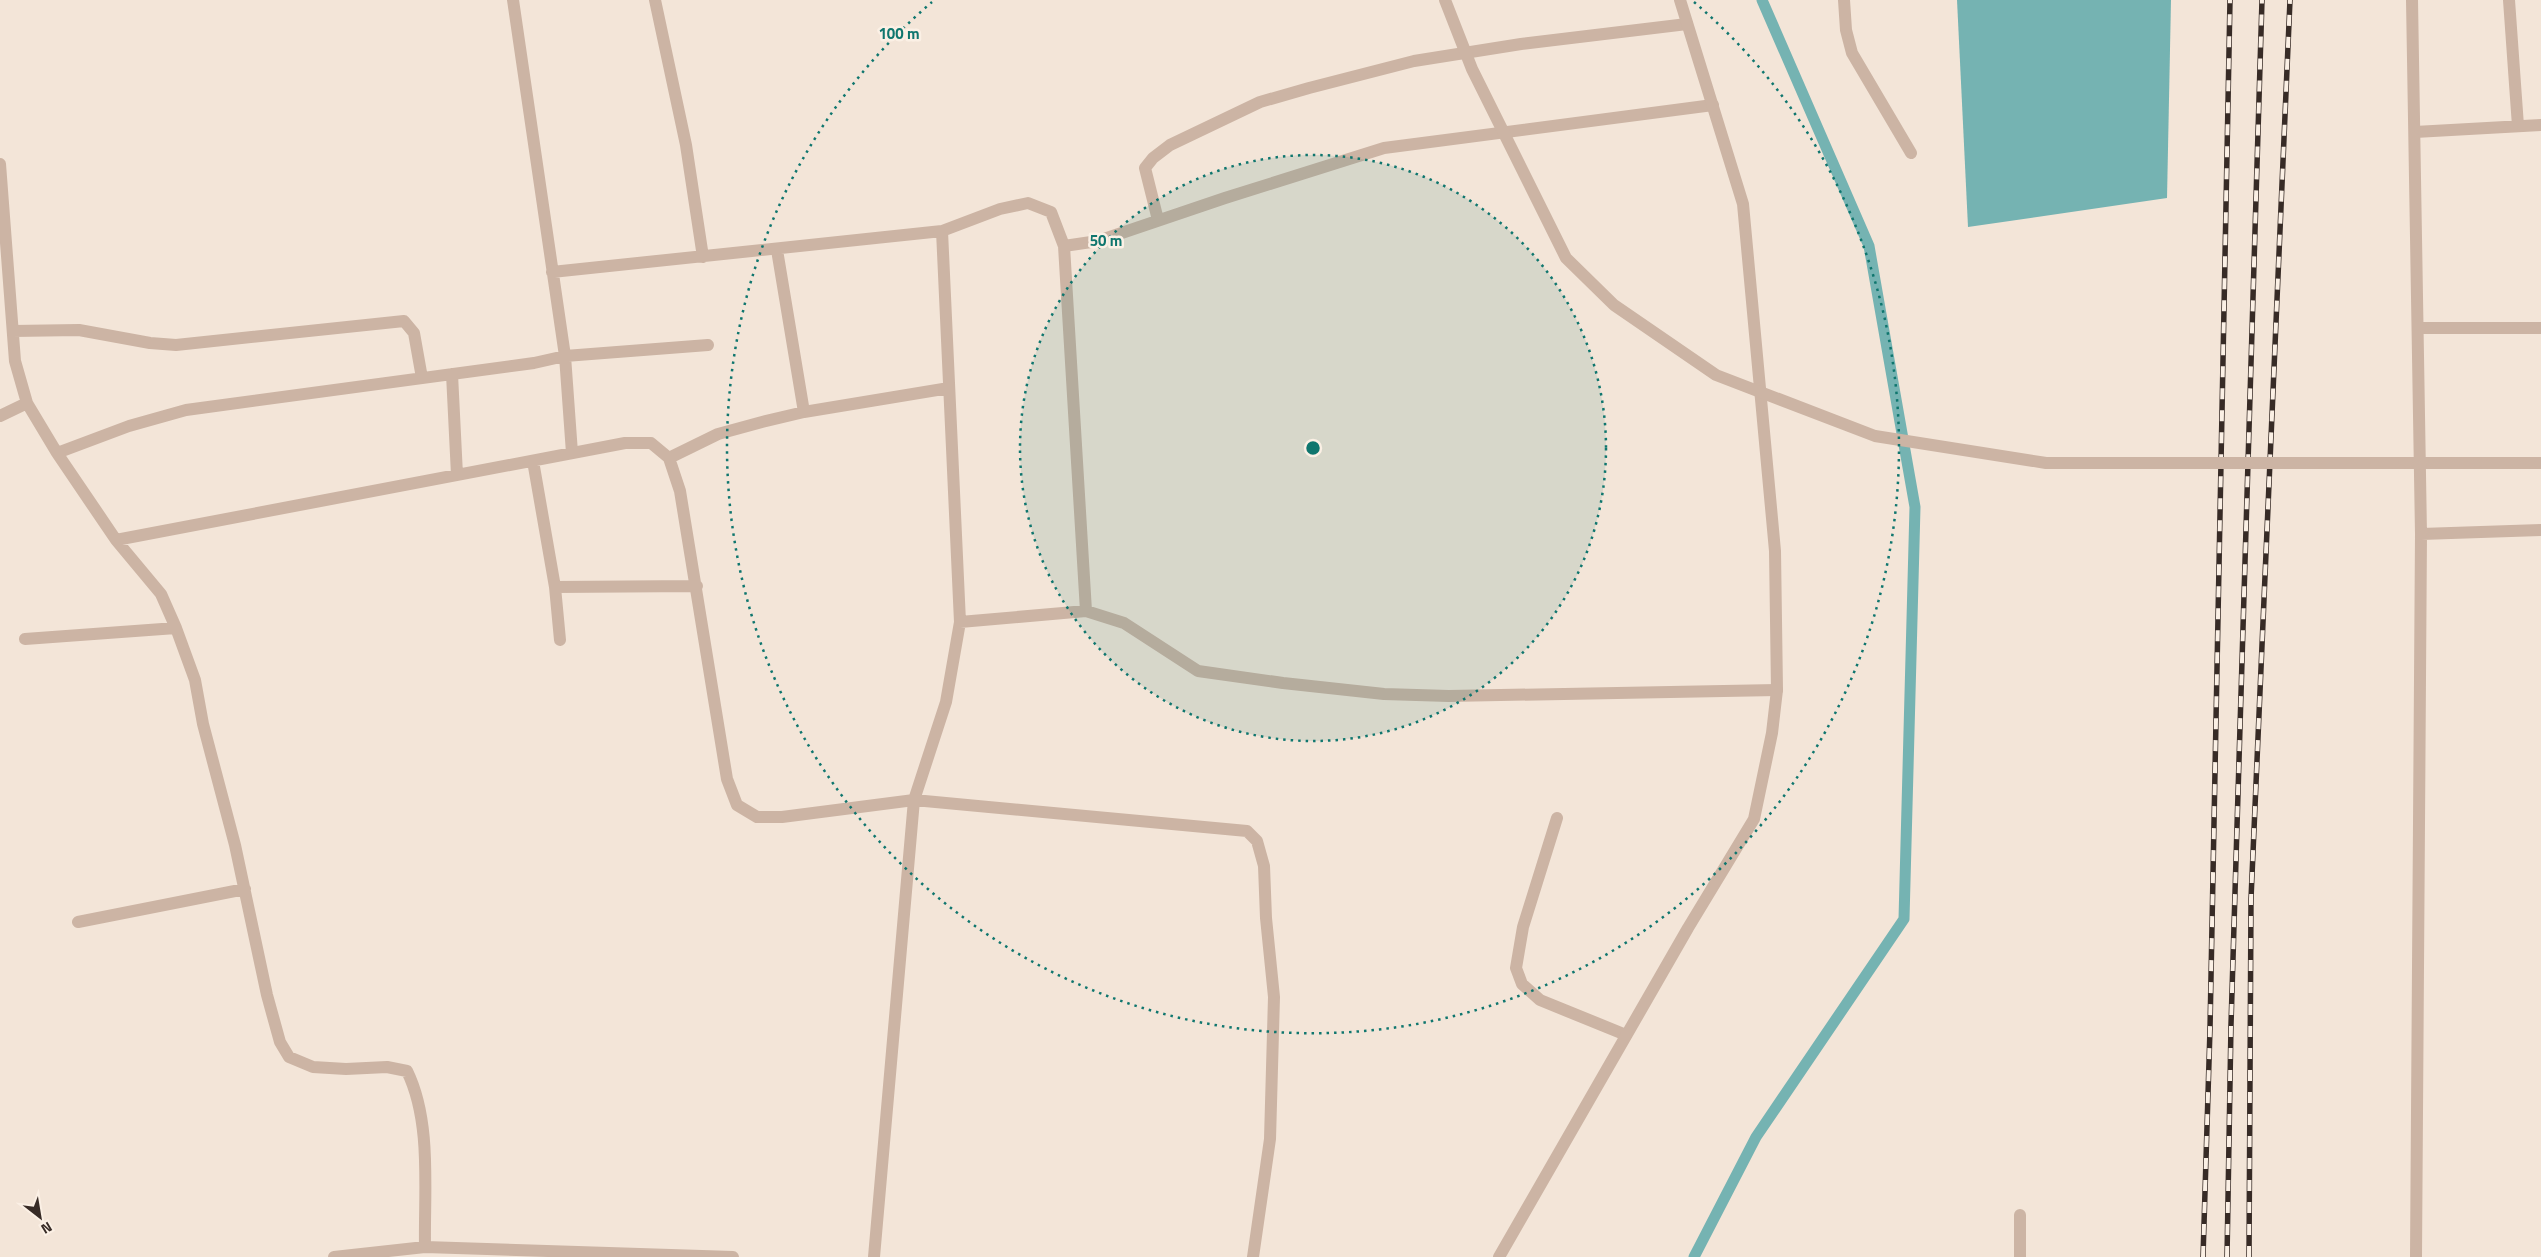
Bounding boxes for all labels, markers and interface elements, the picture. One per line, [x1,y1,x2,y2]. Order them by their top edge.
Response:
text: 100 m [878,22,920,45]
text: 50 m [1090,229,1122,252]
centre of rings [1304,439,1322,457]
north arrow [15,1192,65,1242]
text: N [37,1217,57,1240]

